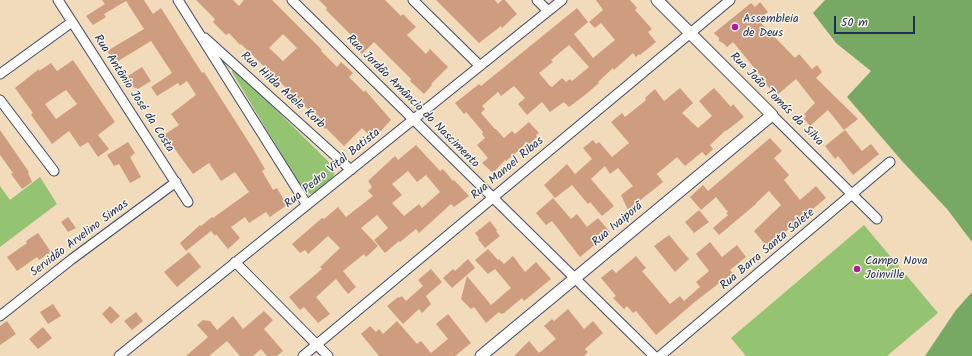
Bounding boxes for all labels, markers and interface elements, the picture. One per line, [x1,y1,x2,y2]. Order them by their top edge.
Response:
scale bar [836,8,917,34]
place label: Assembleia de Deus [743,13,799,41]
text: 50 m [841,13,868,32]
marker: Assembleia de Deus [730,22,740,32]
street label: Rua Jordão Amâncio do Nascimento [342,32,482,172]
street label: Rua Antônio José da Costa [90,33,176,155]
street label: Rua Hilda Adele Korb [237,49,327,133]
street label: Rua João Tomás da Silva [726,50,826,150]
street label: Rua Pedro Vital Batista [282,126,384,212]
street label: Rua Manoel Ribas [469,134,547,204]
street label: Servidão Arvelino Simas [28,197,132,281]
street label: Rua Ivaiporã [590,200,646,250]
street label: Rua Barra Santa Salete [718,206,818,294]
place label: Campo Nova Joinville [865,255,928,283]
marker: Campo Nova Joinville [852,264,862,274]

